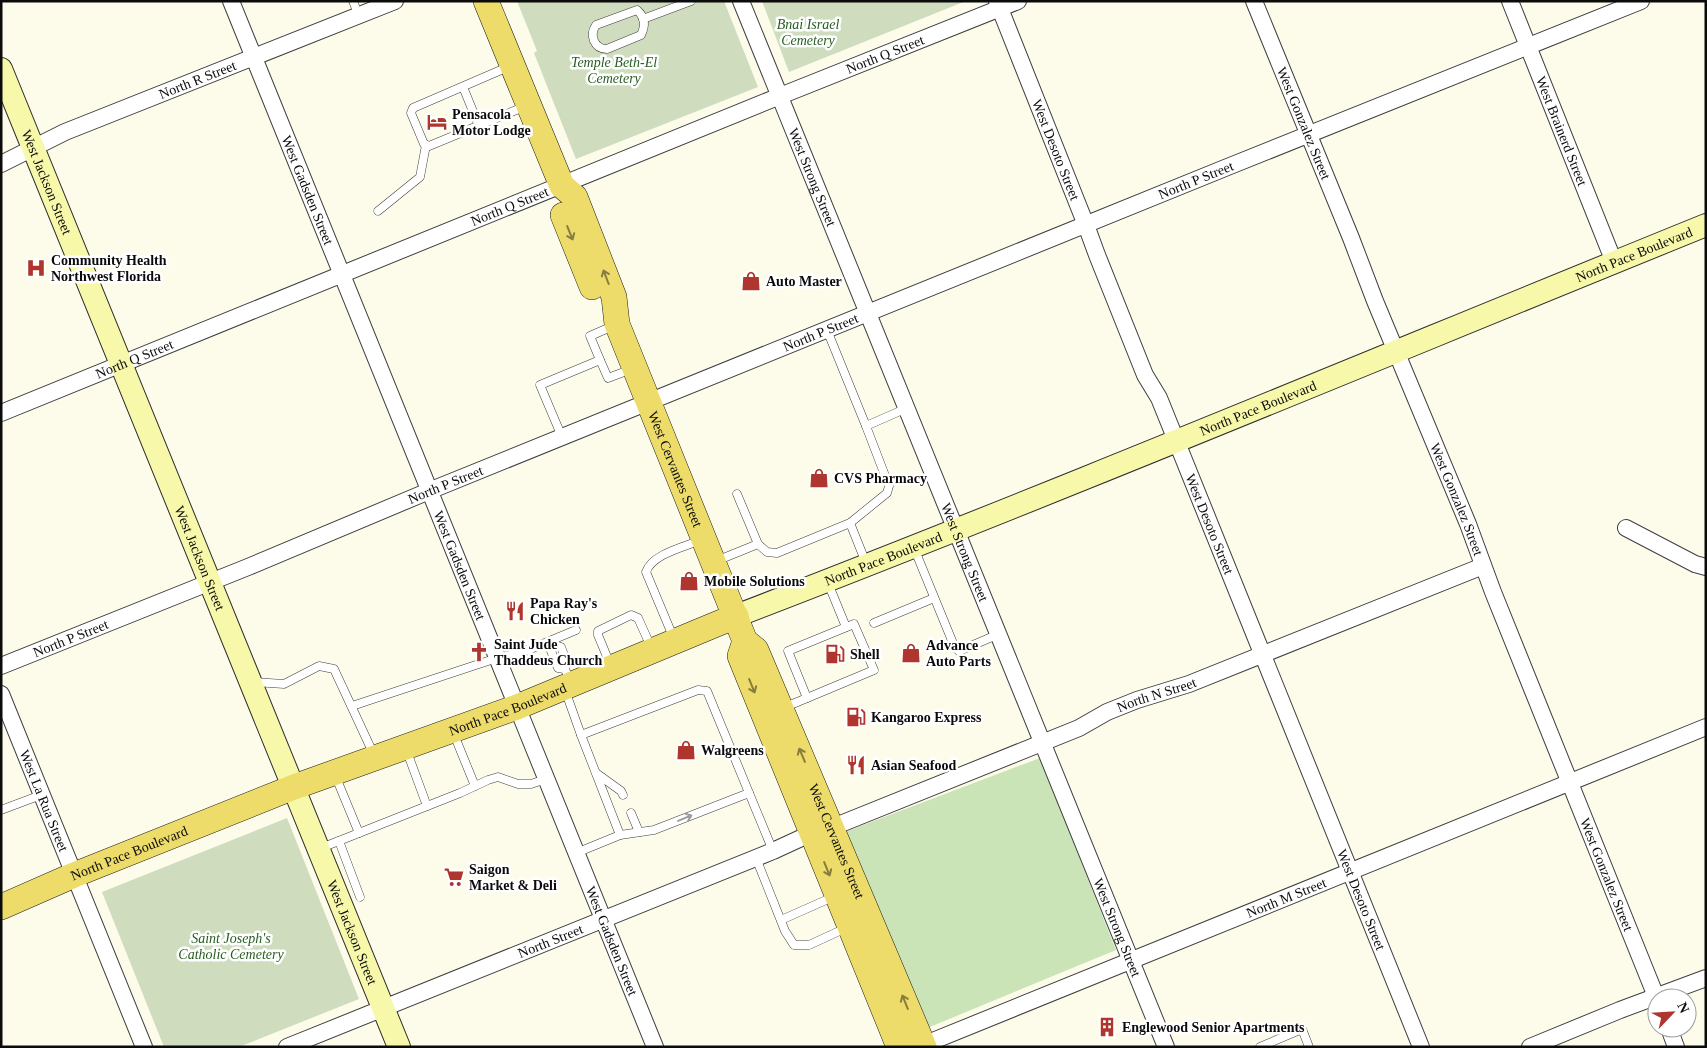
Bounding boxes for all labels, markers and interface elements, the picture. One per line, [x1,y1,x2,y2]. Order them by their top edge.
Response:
park label: Bnai Israel Cemetery [777,17,839,48]
street label: North Q Street [844,32,926,77]
park label: Temple Beth-El Cemetery [571,55,657,86]
street label: North R Street [157,58,238,102]
street label: West Gonzalez Street [1274,65,1333,182]
street label: West Brainerd Street [1533,74,1590,188]
street label: West Desoto Street [1029,97,1082,202]
place label: Pensacola Motor Lodge [452,107,531,138]
hotel icon: Pensacola Motor Lodge [426,111,448,133]
street label: West Strong Street [785,126,839,229]
street label: West Jackson Street [19,128,75,237]
street label: West Gadsden Street [278,134,336,247]
street label: North P Street [1156,158,1236,202]
street label: North Q Street [469,184,551,229]
one-way arrow [566,224,575,240]
street label: North Pace Boulevard [1574,224,1695,285]
place label: Community Health Northwest Florida [51,253,167,284]
hospital icon: Community Health Northwest Florida [25,257,47,279]
one-way arrow [601,270,611,285]
shop icon: Auto Master [740,270,762,292]
place label: Auto Master [766,274,842,289]
street label: North P Street [781,311,861,354]
street label: North Q Street [94,337,176,382]
street label: North Pace Boulevard [1198,378,1319,439]
street label: West Cervantes Street [645,409,705,529]
street label: West Gonzalez Street [1427,441,1486,558]
street label: North P Street [406,463,485,507]
shop icon: CVS Pharmacy [808,467,830,489]
place label: CVS Pharmacy [834,471,927,486]
street label: West Desoto Street [1182,472,1236,577]
street label: West Strong Street [938,501,991,604]
street label: West Jackson Street [172,504,228,613]
street label: West Gadsden Street [431,509,488,622]
street label: North Pace Boulevard [823,529,944,589]
shop icon: Mobile Solutions [678,570,700,592]
place label: Mobile Solutions [704,574,805,589]
place label: Papa Ray's Chicken [530,596,598,627]
restaurant icon: Papa Ray's Chicken [504,600,526,622]
street label: North P Street [31,617,111,660]
place label: Saint Jude Thaddeus Church [494,637,603,668]
place label: Advance Auto Parts [926,638,991,669]
church icon: Saint Jude Thaddeus Church [468,641,490,663]
shop icon: Advance Auto Parts [900,642,922,664]
fuel station icon: Shell [824,643,846,665]
place label: Shell [850,647,880,662]
street label: North N Street [1115,675,1199,715]
one-way arrow [748,678,757,693]
street label: North Pace Boulevard [447,680,569,739]
fuel station icon: Kangaroo Express [845,706,867,728]
place label: Kangaroo Express [871,710,982,725]
shop icon: Walgreens [675,739,697,761]
place label: Walgreens [701,743,764,758]
street label: West La Rua Street [16,748,71,854]
one-way arrow [796,748,806,763]
restaurant icon: Asian Seafood [845,754,867,776]
place label: Asian Seafood [871,758,956,773]
street label: West Cervantes Street [805,781,867,901]
one-way arrow [677,813,692,822]
street label: West Gonzalez Street [1577,816,1636,933]
street label: North Pace Boulevard [69,823,190,884]
street label: West Desoto Street [1334,847,1388,952]
one-way arrow [822,861,832,876]
place label: Saigon Market & Deli [469,862,557,893]
supermarket icon: Saigon Market & Deli [443,866,465,888]
street label: North M Street [1244,875,1329,921]
street label: West Strong Street [1090,876,1144,979]
street label: West Jackson Street [324,878,380,987]
street label: West Gadsden Street [583,884,640,998]
street label: North Street [516,921,585,961]
park label: Saint Joseph's Catholic Cemetery [178,931,284,962]
north arrow [1647,988,1697,1038]
one-way arrow [900,995,910,1010]
text: N [1674,1000,1692,1015]
building icon: Englewood Senior Apartments [1096,1016,1118,1038]
place label: Englewood Senior Apartments [1122,1020,1305,1035]

